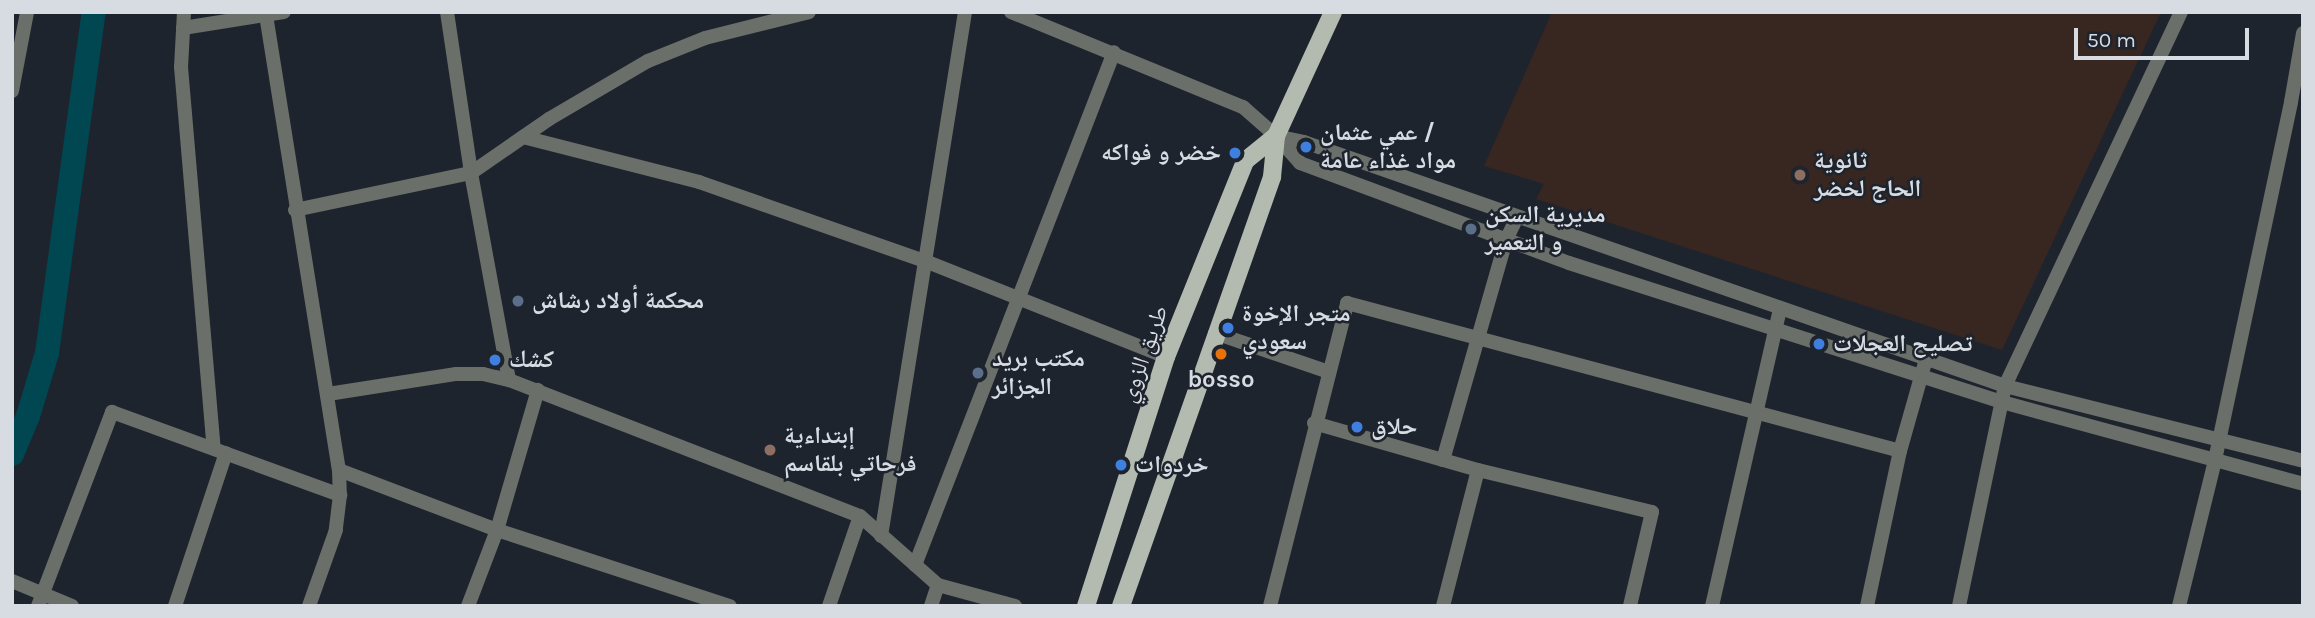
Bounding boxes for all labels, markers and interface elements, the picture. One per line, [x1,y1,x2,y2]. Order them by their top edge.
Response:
scale bar [2077,14,2252,58]
text: 50 m [2087,28,2136,52]
place label: عمي عثمان / مواد غذاء عامة [1320,119,1456,175]
place label: خضر و فواكه [1101,139,1221,167]
marker: عمي عثمان / مواد غذاء عامة [1298,139,1314,155]
marker: خضر و فواكه [1227,145,1243,161]
place label: ثانوية الحاج لخضر [1814,147,1921,203]
marker: ثانوية الحاج لخضر [1792,167,1808,183]
place label: مديرية السكن و التعمير [1485,201,1606,257]
marker: مديرية السكن و التعمير [1463,221,1479,237]
place label: محكمة أولاد رشاش [532,287,704,315]
marker: محكمة أولاد رشاش [510,293,526,309]
place label: متجر الإخوة سعودي [1242,300,1351,356]
street label: طريق الزوي [1113,301,1175,407]
marker: متجر الإخوة سعودي [1220,320,1236,336]
place label: تصليح العجلات [1833,330,1973,358]
marker: تصليح العجلات [1811,336,1827,352]
place label: مكتب بريد الجزائر [992,345,1085,401]
place label: كشك [509,346,554,374]
marker: bosso [1213,346,1229,362]
marker: كشك [487,352,503,368]
marker: مكتب بريد الجزائر [970,365,986,381]
place label: bosso [1187,366,1255,394]
place label: حلاق [1371,413,1417,441]
marker: حلاق [1349,419,1365,435]
place label: إبتداءية فرحاتي بلقاسم [784,422,916,478]
marker: إبتداءية فرحاتي بلقاسم [762,442,778,458]
place label: خردوات [1135,451,1209,479]
marker: خردوات [1113,457,1129,473]

